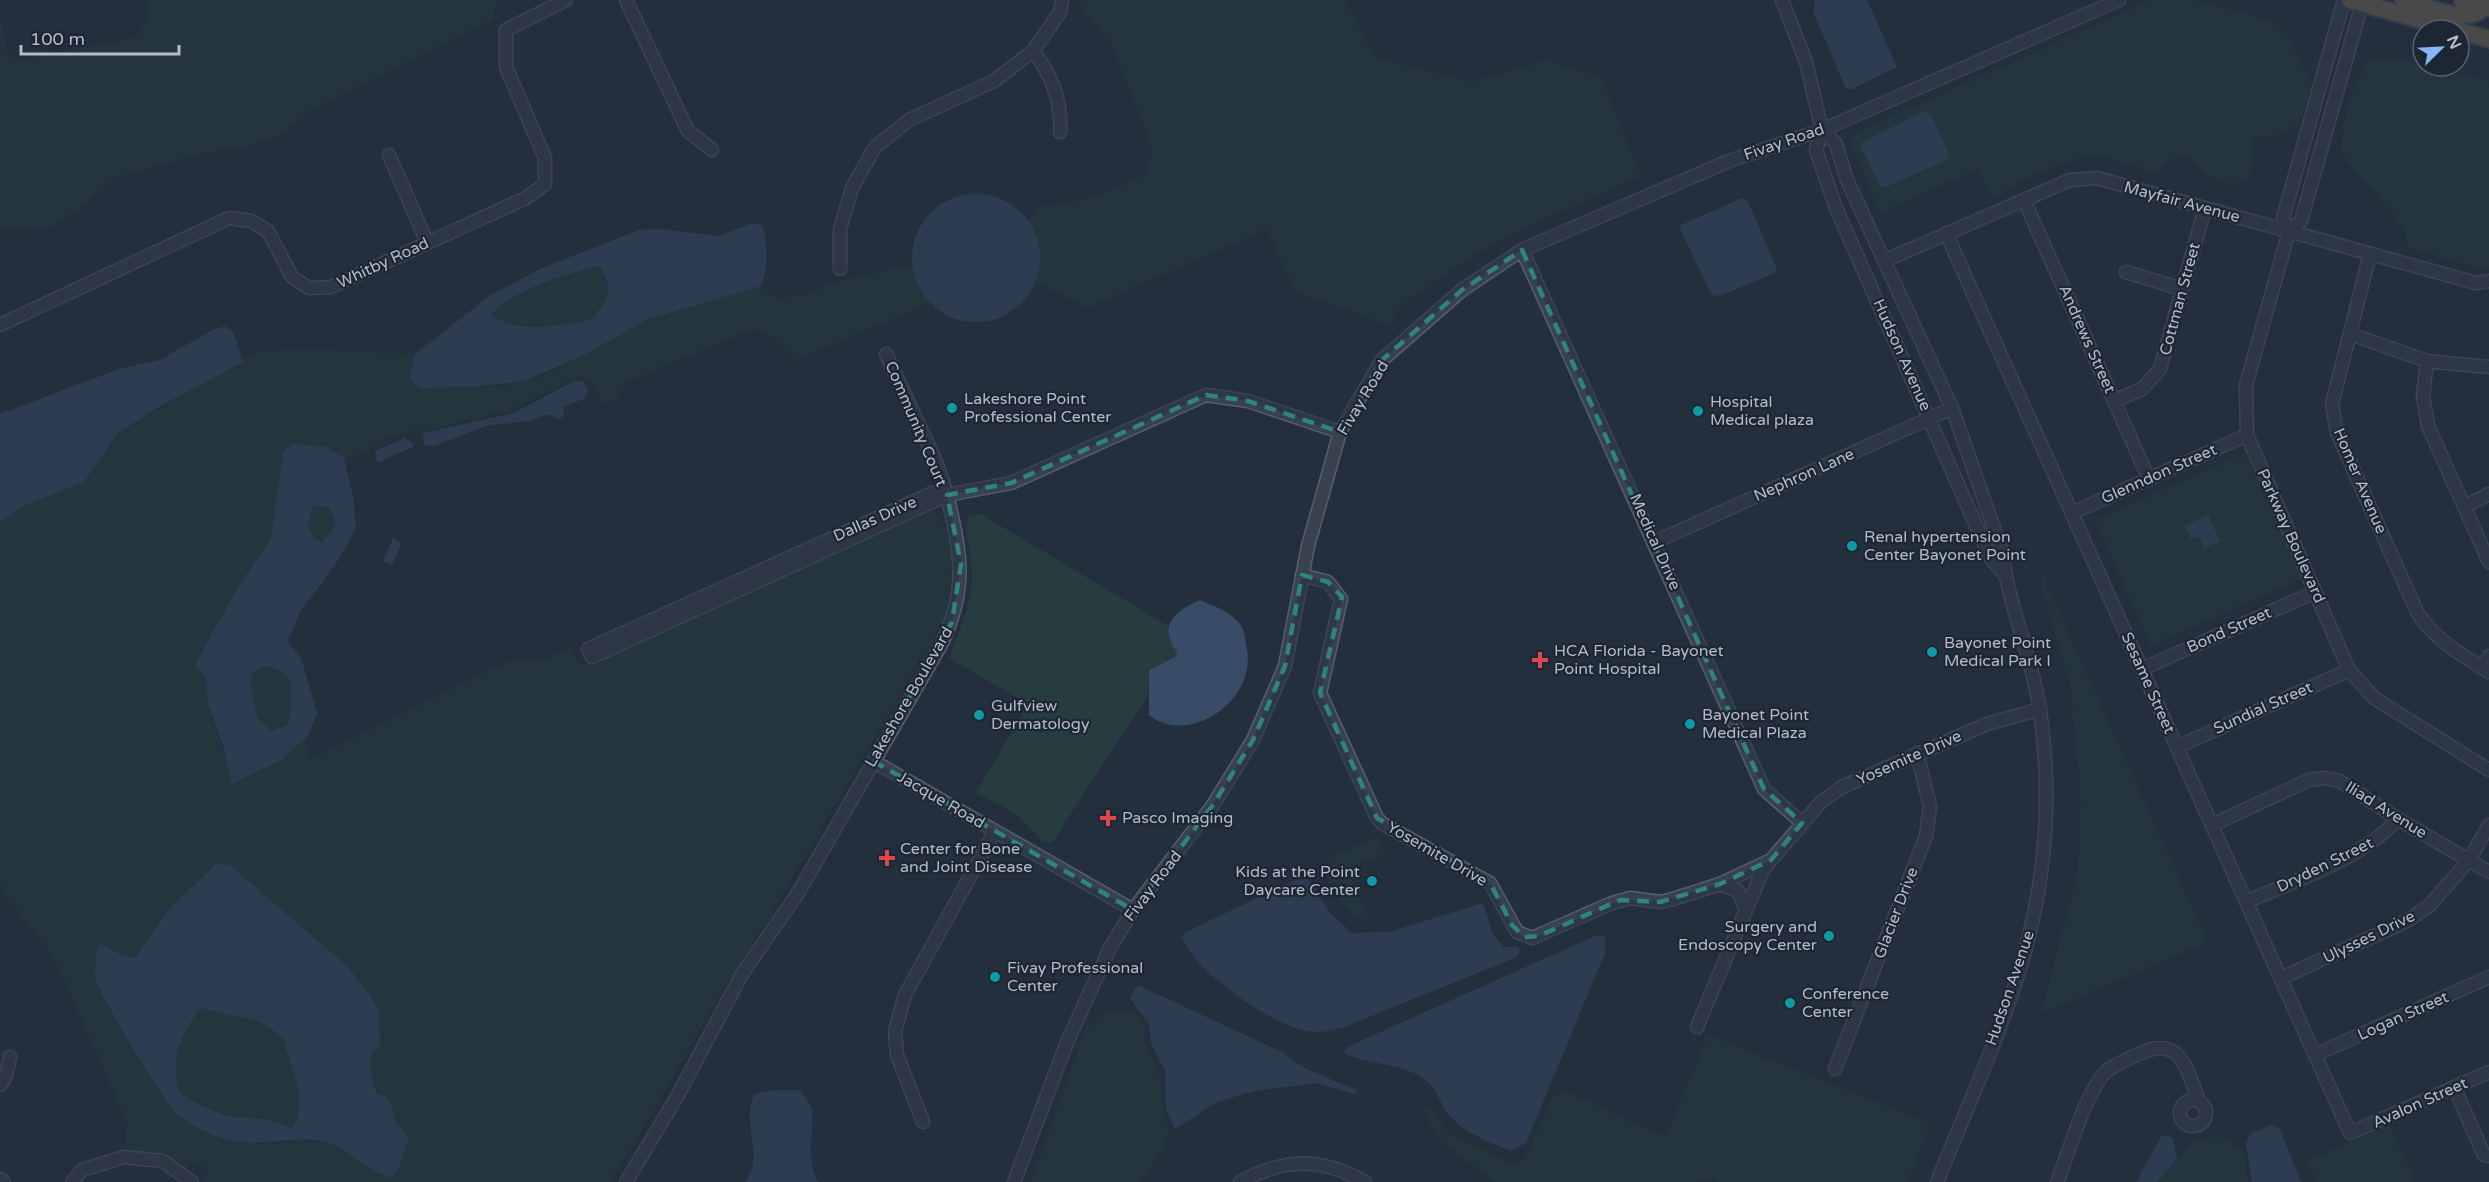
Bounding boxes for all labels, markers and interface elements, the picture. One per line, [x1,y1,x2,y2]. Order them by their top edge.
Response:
scale bar [21,18,178,56]
north arrow [2411,18,2471,78]
text: 100 m [30,28,85,50]
text: N [2442,32,2466,52]
street label: Fivay Road [1741,119,1827,165]
street label: Mayfair Avenue [2122,177,2242,227]
street label: Whitby Road [334,233,432,293]
street label: Cottman Street [2155,240,2205,358]
street label: Andrews Street [2054,282,2120,396]
street label: Hudson Avenue [1868,296,1936,414]
street label: Fivay Road [1333,357,1393,439]
street label: Community Court [880,358,952,490]
place label: Lakeshore Point Professional Center [964,389,1112,427]
place label: Hospital Medical plaza [1710,392,1814,430]
marker: Lakeshore Point Professional Center [945,401,959,415]
marker: Hospital Medical plaza [1691,404,1705,418]
street label: Homer Avenue [2329,425,2391,537]
street label: Glenndon Street [2098,440,2220,508]
street label: Nephron Lane [1751,444,1857,506]
street label: Parkway Boulevard [2252,466,2330,606]
street label: Medical Drive [1625,491,1685,593]
street label: Dallas Drive [830,492,920,546]
place label: Renal hypertension Center Bayonet Point [1864,527,2026,565]
marker: Renal hypertension Center Bayonet Point [1845,539,1859,553]
street label: Bond Street [2184,602,2274,658]
street label: Lakeshore Boulevard [861,623,957,771]
street label: Sesame Street [2117,629,2179,737]
place label: Bayonet Point Medical Park I [1944,633,2051,671]
place label: HCA Florida - Bayonet Point Hospital [1554,641,1724,679]
marker: Bayonet Point Medical Park I [1925,645,1939,659]
marker: HCA Florida - Bayonet Point Hospital [1531,651,1549,669]
street label: Sundial Street [2210,677,2316,739]
place label: Gulfview Dermatology [991,696,1090,734]
place label: Bayonet Point Medical Plaza [1702,705,1809,743]
marker: Gulfview Dermatology [972,708,986,722]
marker: Bayonet Point Medical Plaza [1683,717,1697,731]
street label: Yosemite Drive [1853,726,1965,790]
street label: Jacque Road [893,767,989,833]
street label: Iliad Avenue [2341,777,2431,843]
place label: Pasco Imaging [1122,808,1233,828]
marker: Pasco Imaging [1099,809,1117,827]
street label: Yosemite Drive [1383,817,1491,891]
street label: Dryden Street [2273,833,2377,897]
place label: Center for Bone and Joint Disease [900,839,1032,877]
street label: Fivay Road [1120,847,1186,925]
marker: Center for Bone and Joint Disease [878,849,896,867]
place label: Kids at the Point Daycare Center [1235,862,1361,900]
street label: Glacier Drive [1869,864,1923,962]
marker: Kids at the Point Daycare Center [1365,874,1379,888]
street label: Ulysses Drive [2320,906,2418,968]
place label: Surgery and Endoscopy Center [1678,917,1818,955]
street label: Hudson Avenue [1981,928,2039,1048]
marker: Surgery and Endoscopy Center [1822,929,1836,943]
place label: Fivay Professional Center [1007,958,1143,996]
marker: Fivay Professional Center [988,970,1002,984]
place label: Conference Center [1802,984,1889,1022]
street label: Logan Street [2354,987,2452,1045]
marker: Conference Center [1783,996,1797,1010]
street label: Avalon Street [2369,1073,2471,1133]

